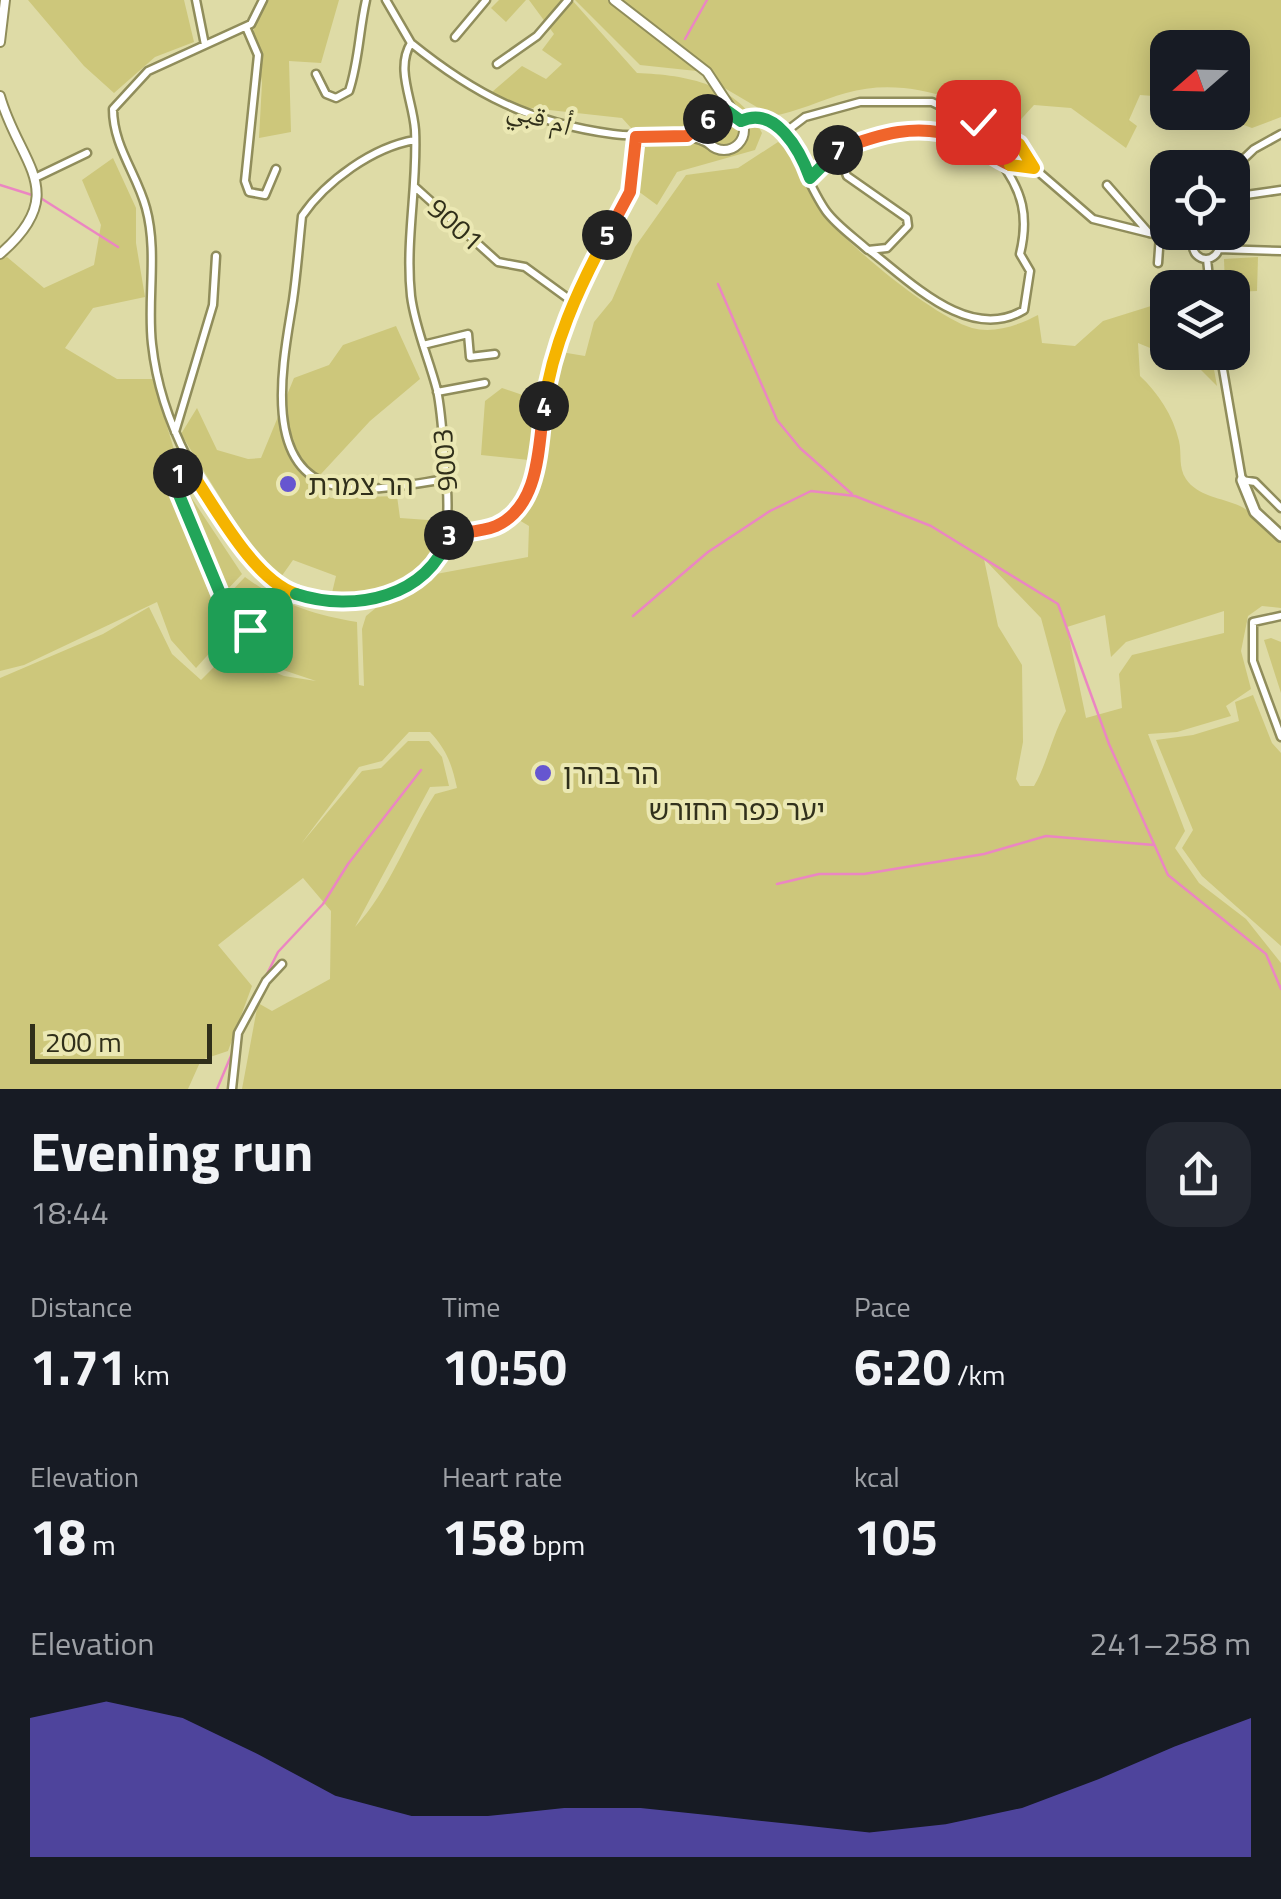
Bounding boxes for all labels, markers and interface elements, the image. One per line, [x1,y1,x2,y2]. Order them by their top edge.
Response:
north arrow [1150,30,1250,130]
map controls [1150,30,1250,370]
pin [936,80,1021,165]
street label: أم قبي [502,86,578,148]
pin: 6 [683,94,733,144]
icon: check [951,95,1006,150]
text: 6 [700,97,716,140]
pin: 7 [813,125,863,175]
text: 7 [830,128,846,171]
button: locate [1150,150,1250,250]
street label: 9001 [418,187,494,261]
pin: 5 [582,210,632,260]
text: 5 [599,213,615,256]
button: layers [1150,270,1250,370]
pin: 4 [519,381,569,431]
text: 4 [536,384,552,427]
street label: 9003 [420,427,468,493]
pin: 1 [153,448,203,498]
text: 1 [170,451,186,494]
place label: הר צמרת [308,463,414,506]
marker: הר צמרת [277,473,299,495]
pin: 3 [424,510,474,560]
text: 3 [441,513,457,556]
pin [208,588,293,673]
icon: arrive [223,603,278,658]
place label: הר בהרן [563,752,659,795]
marker: הר בהרן [532,762,554,784]
park label: יער כפר החורש [649,788,825,831]
scale bar [30,1019,212,1064]
text: 200 m [45,1020,122,1063]
text: Evening run [30,1109,313,1192]
button: share [1146,1122,1251,1227]
text: 18:44 [30,1188,109,1236]
text: Distance [30,1285,132,1328]
text: Time [442,1285,500,1328]
text: Pace [854,1285,911,1328]
text: 1.71 [30,1328,127,1404]
text: 10:50 [442,1328,567,1404]
text: 6:20 [854,1328,951,1404]
text: km [127,1353,170,1396]
text: /km [951,1353,1005,1396]
text: Elevation [30,1455,139,1498]
text: Heart rate [442,1455,562,1498]
text: kcal [854,1455,900,1498]
text: 18 [30,1498,86,1574]
text: 158 [442,1498,526,1574]
text: 105 [854,1498,938,1574]
text: m [86,1523,116,1566]
text: bpm [526,1523,585,1566]
text: Elevation [30,1619,154,1667]
text: 241–258 m [1089,1619,1251,1667]

